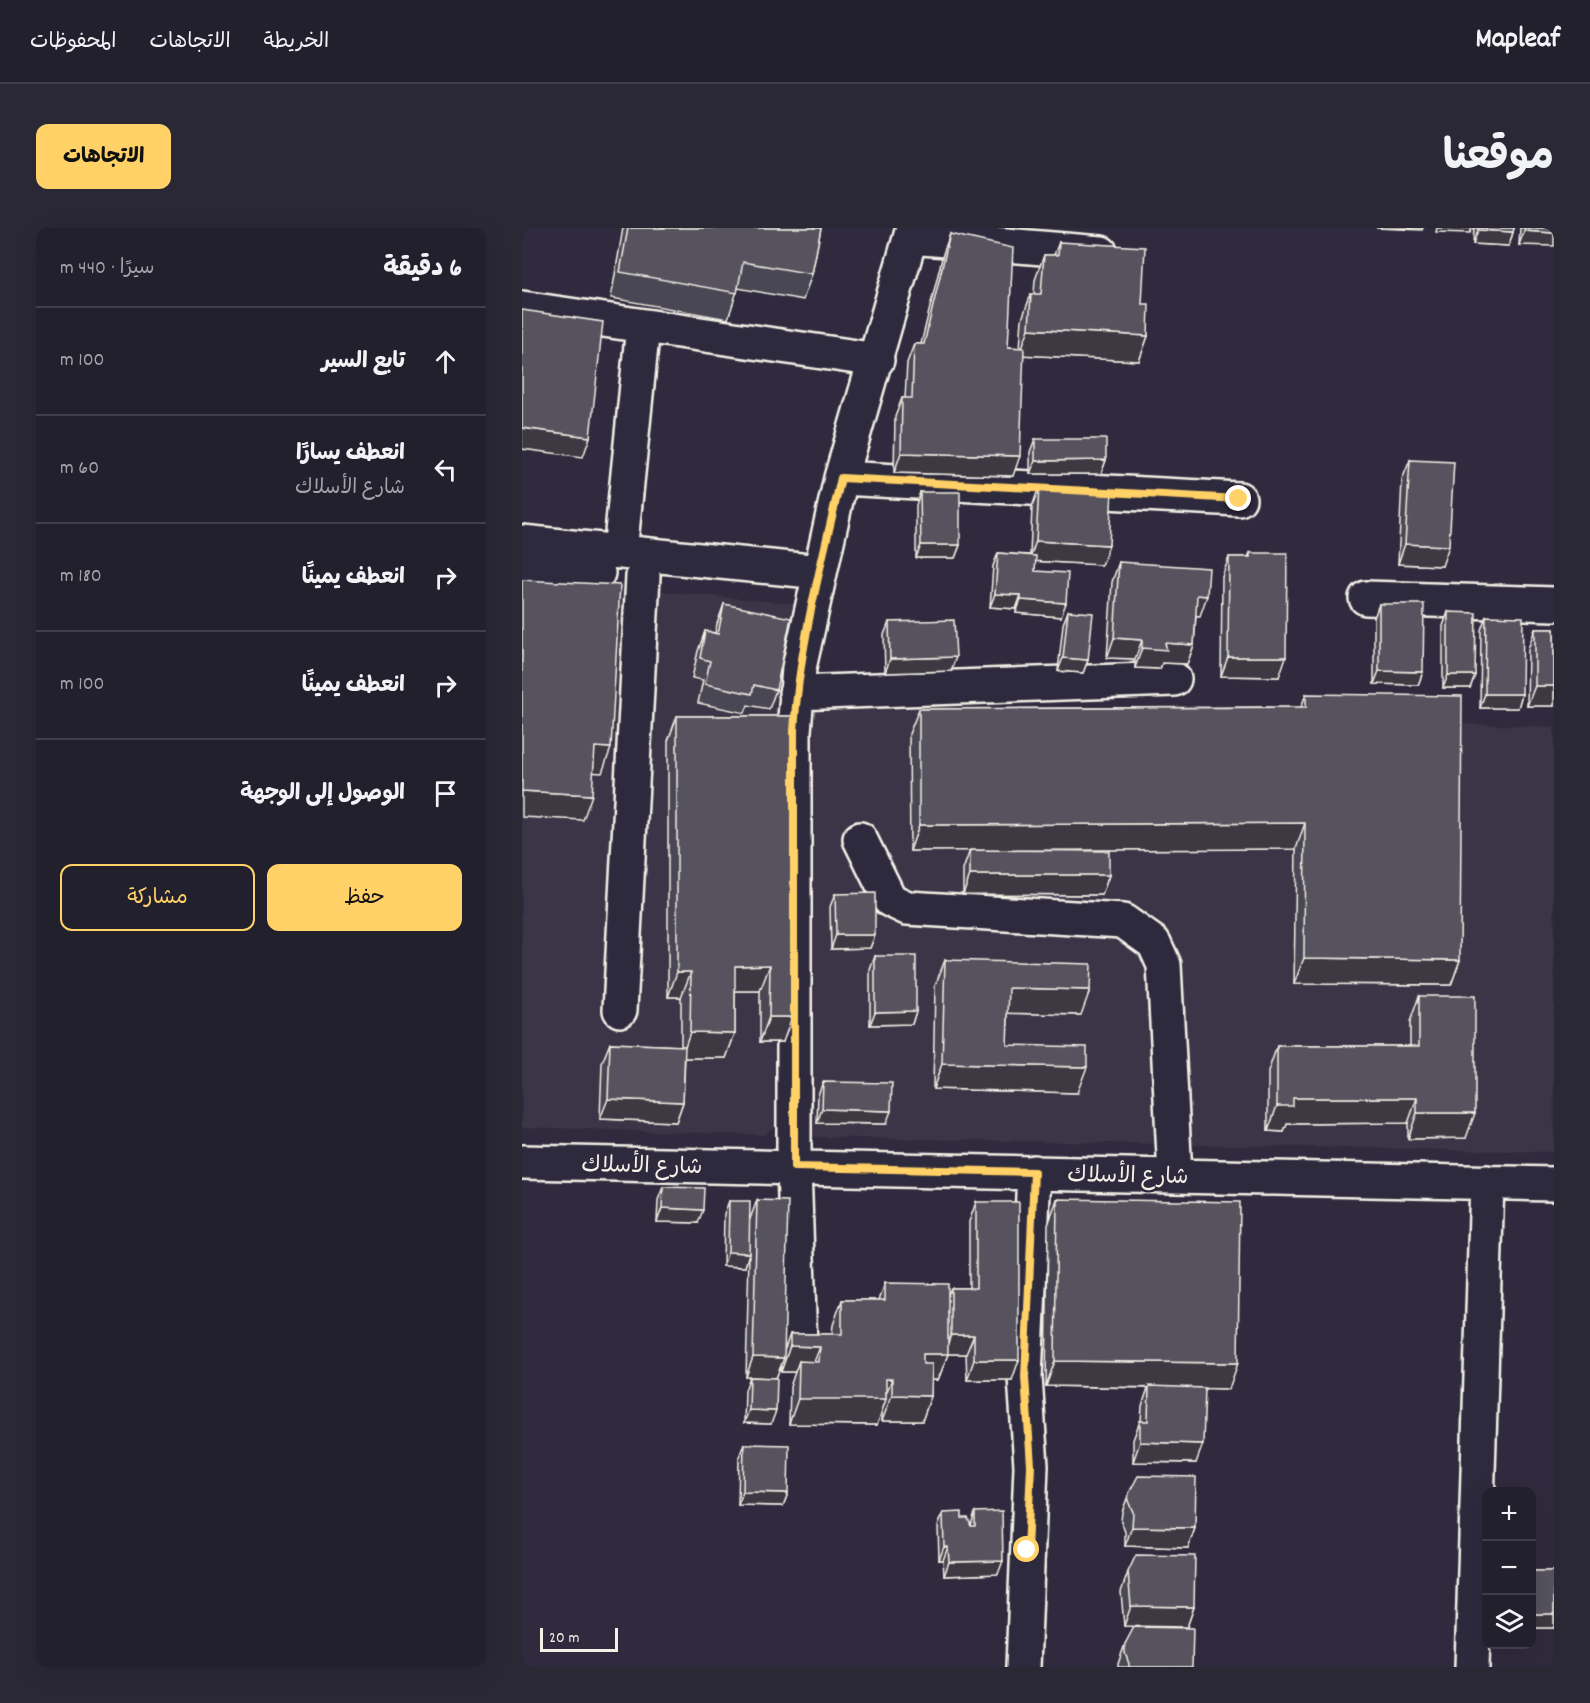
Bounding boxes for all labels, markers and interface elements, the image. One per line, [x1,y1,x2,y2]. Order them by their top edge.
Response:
text: Mapleaf [1476,21,1560,61]
text: المحفوظات [30,28,116,58]
text: الاتجاهات [149,28,231,58]
text: الخريطة [264,28,329,58]
button: الاتجاهات [36,124,171,189]
text: موقعنا [1443,130,1554,190]
text: 6 دقيقة [383,251,462,288]
text: سيرًا · 440 m [60,255,154,283]
icon: ahead [429,345,462,378]
text: 100 m [60,347,105,375]
text: تابع السير [322,347,405,378]
text: انعطف يسارًا [296,439,405,470]
icon: left [429,453,462,486]
text: 60 m [60,455,99,483]
text: شارع الأسلاك [295,475,405,503]
route end [1225,485,1251,511]
icon: right [429,561,462,594]
text: 180 m [60,563,102,591]
text: انعطف يمينًا [302,563,405,594]
icon: right [429,669,462,702]
text: 100 m [60,671,105,699]
text: انعطف يمينًا [302,671,405,702]
icon: arrive [429,777,462,810]
text: الوصول إلى الوجهة [240,779,405,810]
button: مشاركة [60,864,255,931]
button: حفظ [267,864,462,931]
street label: شارع الأسلاك [581,1148,703,1184]
street label: شارع الأسلاك [1067,1158,1189,1194]
map controls [1482,1487,1536,1649]
button: + [1482,1487,1536,1541]
route start [1013,1536,1039,1562]
button: − [1482,1541,1536,1595]
button: layers [1482,1595,1536,1649]
scale bar [540,1625,618,1652]
text: 20 m [549,1627,579,1650]

